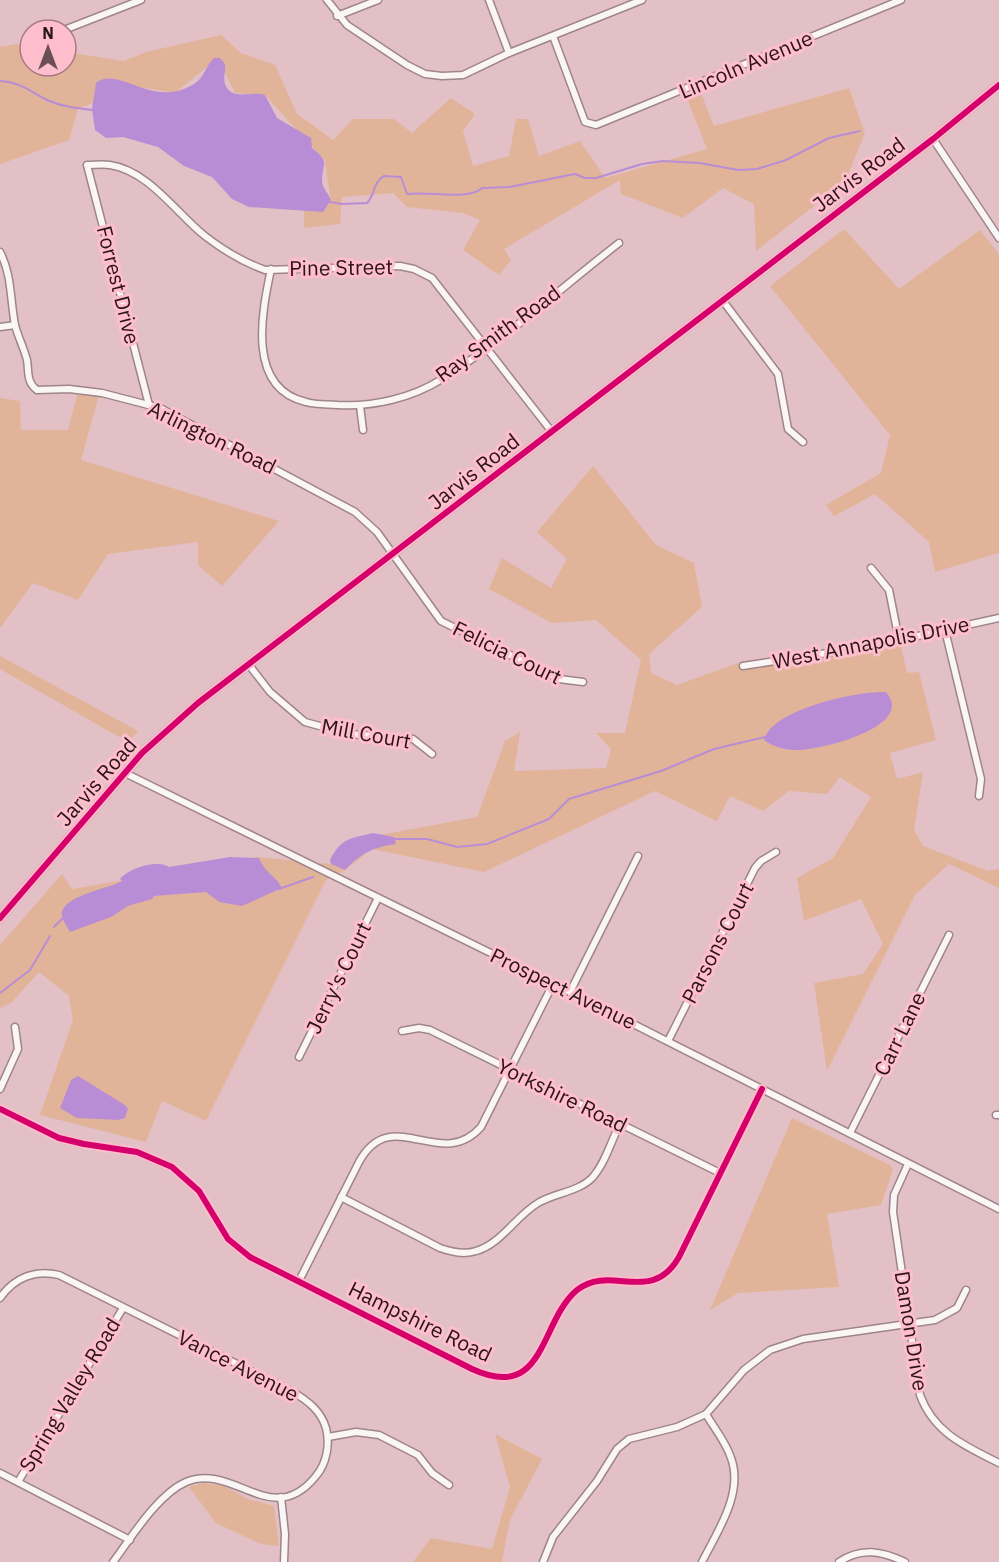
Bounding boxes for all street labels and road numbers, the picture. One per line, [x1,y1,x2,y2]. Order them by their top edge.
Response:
street label: Lincoln Avenue [674,23,817,105]
street label: Jarvis Road [806,130,910,218]
street label: Forrest Drive [91,223,147,347]
street label: Pine Street [289,252,393,282]
street label: Ray Smith Road [429,278,566,388]
street label: Arlington Road [144,394,281,480]
street label: Jarvis Road [422,427,525,516]
street label: West Annapolis Drive [770,609,971,675]
street label: Felicia Court [448,614,566,690]
street label: Mill Court [319,711,413,755]
street label: Jarvis Road [50,731,143,832]
street label: Parsons Court [675,877,760,1008]
street label: Jerry's Court [299,917,377,1038]
street label: Prospect Avenue [486,941,641,1035]
street label: Carr Lane [867,987,931,1080]
street label: Yorkshire Road [493,1052,632,1139]
street label: Damon Drive [889,1269,935,1393]
street label: Hampshire Road [344,1274,497,1368]
street label: Spring Valley Road [12,1312,126,1477]
street label: Vance Avenue [173,1323,304,1408]

